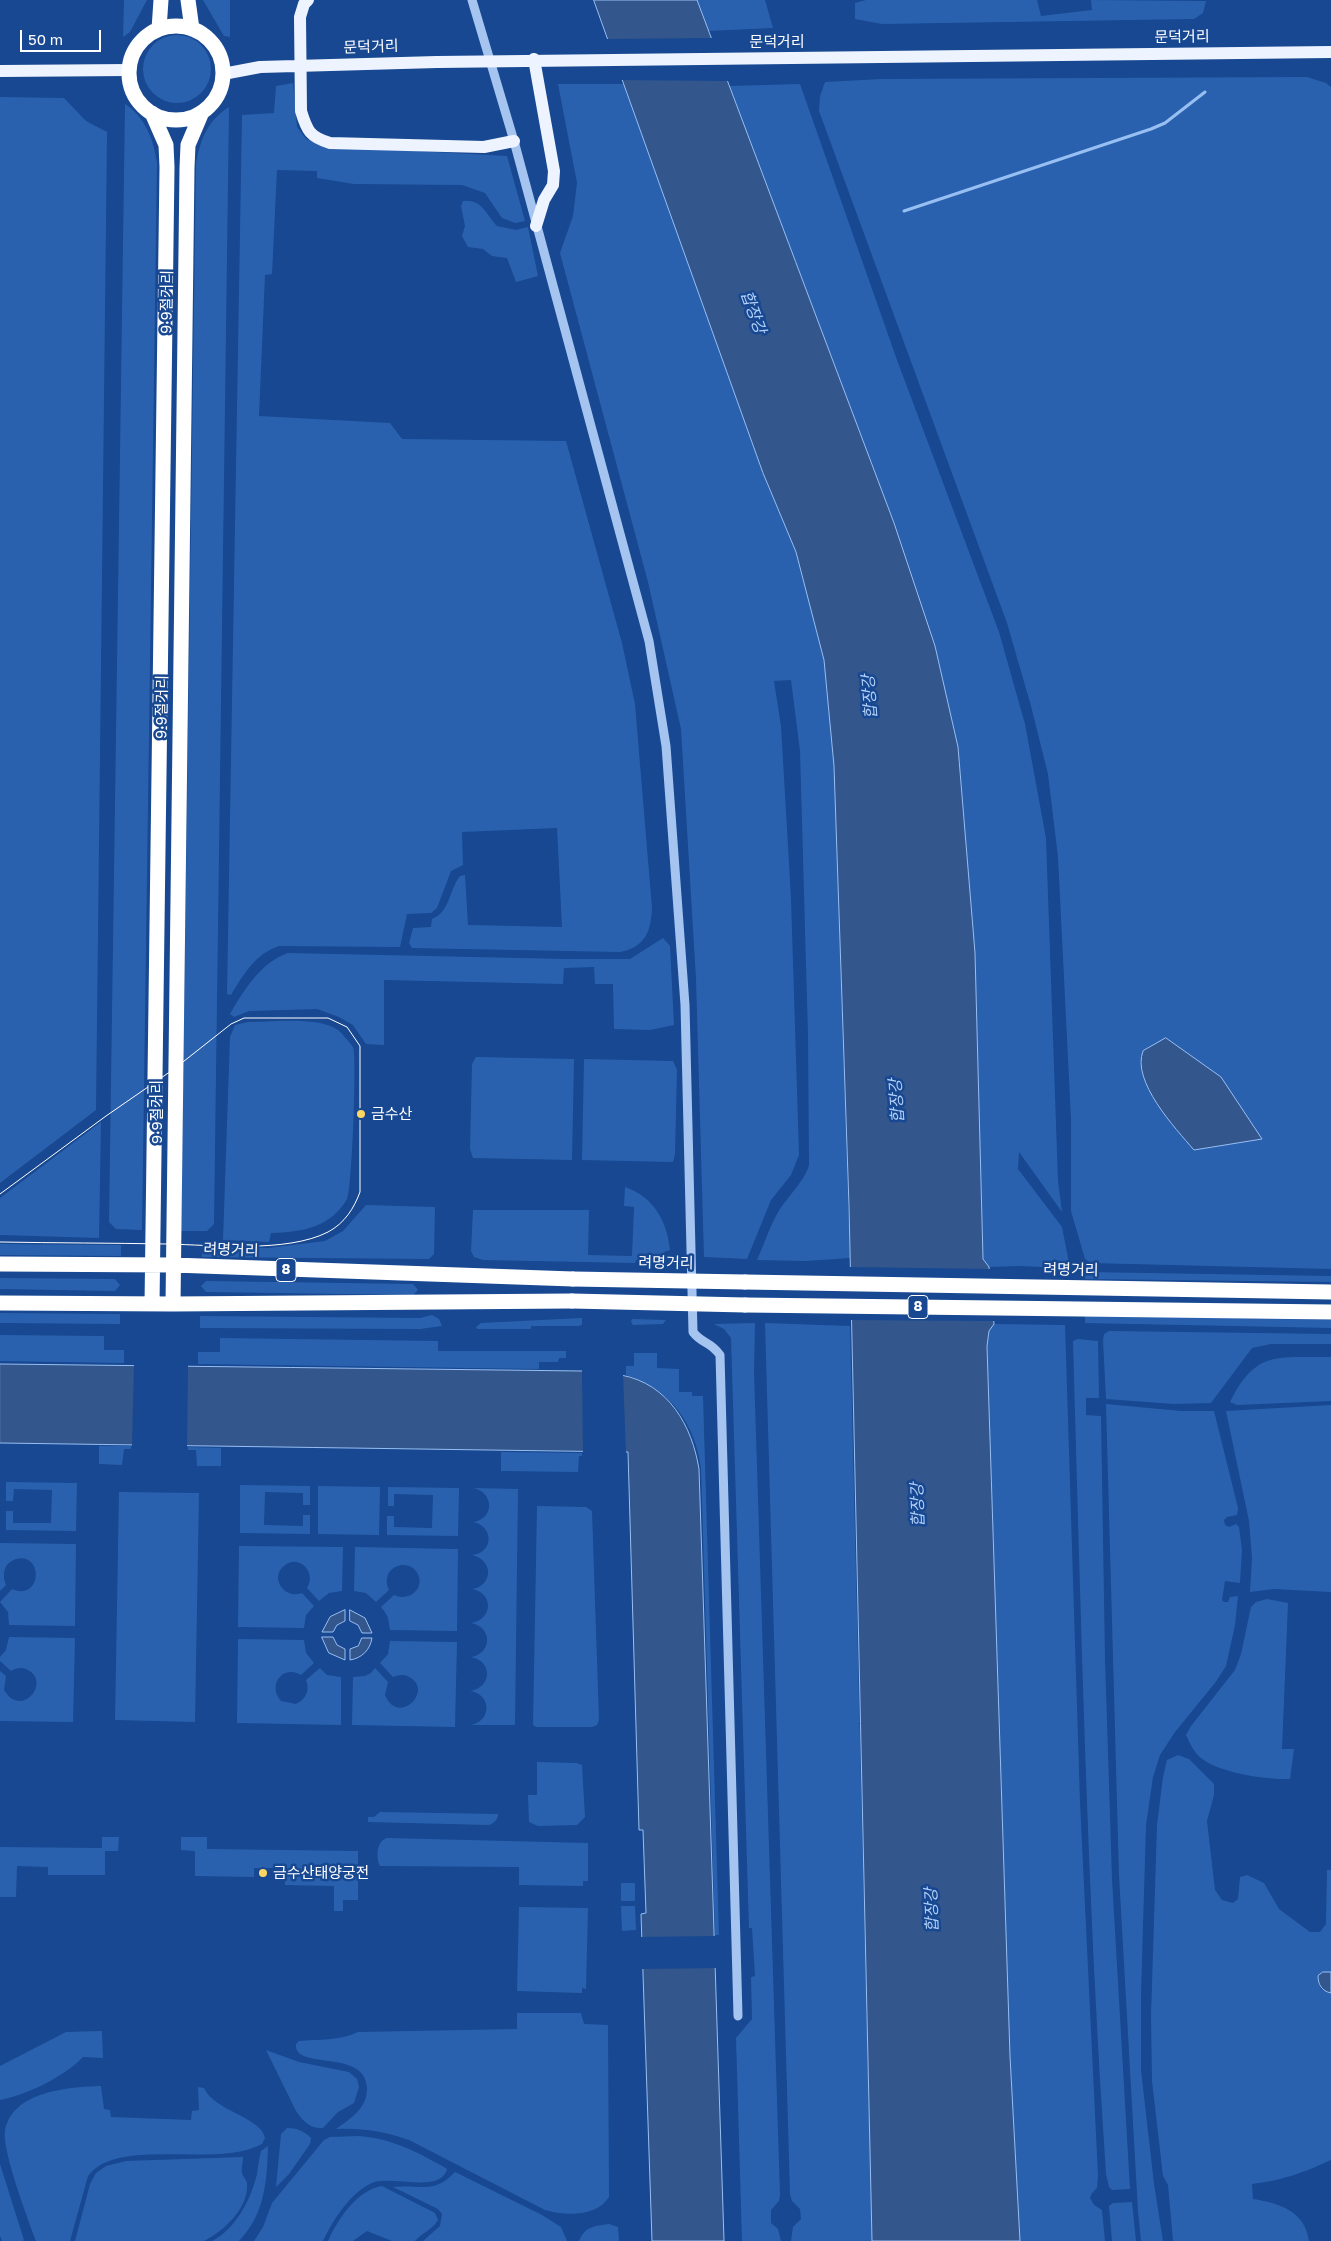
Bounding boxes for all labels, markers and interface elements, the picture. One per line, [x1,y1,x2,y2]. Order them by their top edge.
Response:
scale bar [22,20,104,52]
street label: 문덕거리 [1154,28,1210,46]
text: 50 m [28,30,63,48]
street label: 문덕거리 [749,33,805,51]
street label: 문덕거리 [343,37,399,57]
street label: 9·9절거리 [157,270,177,334]
water label: 합장강 [736,288,770,336]
water label: 합장강 [859,674,881,720]
street label: 9·9절거리 [152,675,172,739]
water label: 합장강 [886,1078,908,1124]
street label: 9·9절거리 [148,1080,166,1144]
place label: 금수산 [371,1105,412,1123]
marker: 금수산 [355,1108,367,1120]
street label: 려명거리 [203,1240,259,1260]
street label: 려명거리 [638,1254,694,1272]
road number: 8 [276,1258,296,1282]
street label: 려명거리 [1043,1261,1099,1279]
road number: 8 [908,1295,928,1318]
water label: 합장강 [908,1483,928,1527]
place label: 금수산태양궁전 [273,1864,370,1882]
marker: 금수산태양궁전 [257,1867,269,1879]
water label: 합장강 [922,1888,942,1932]

